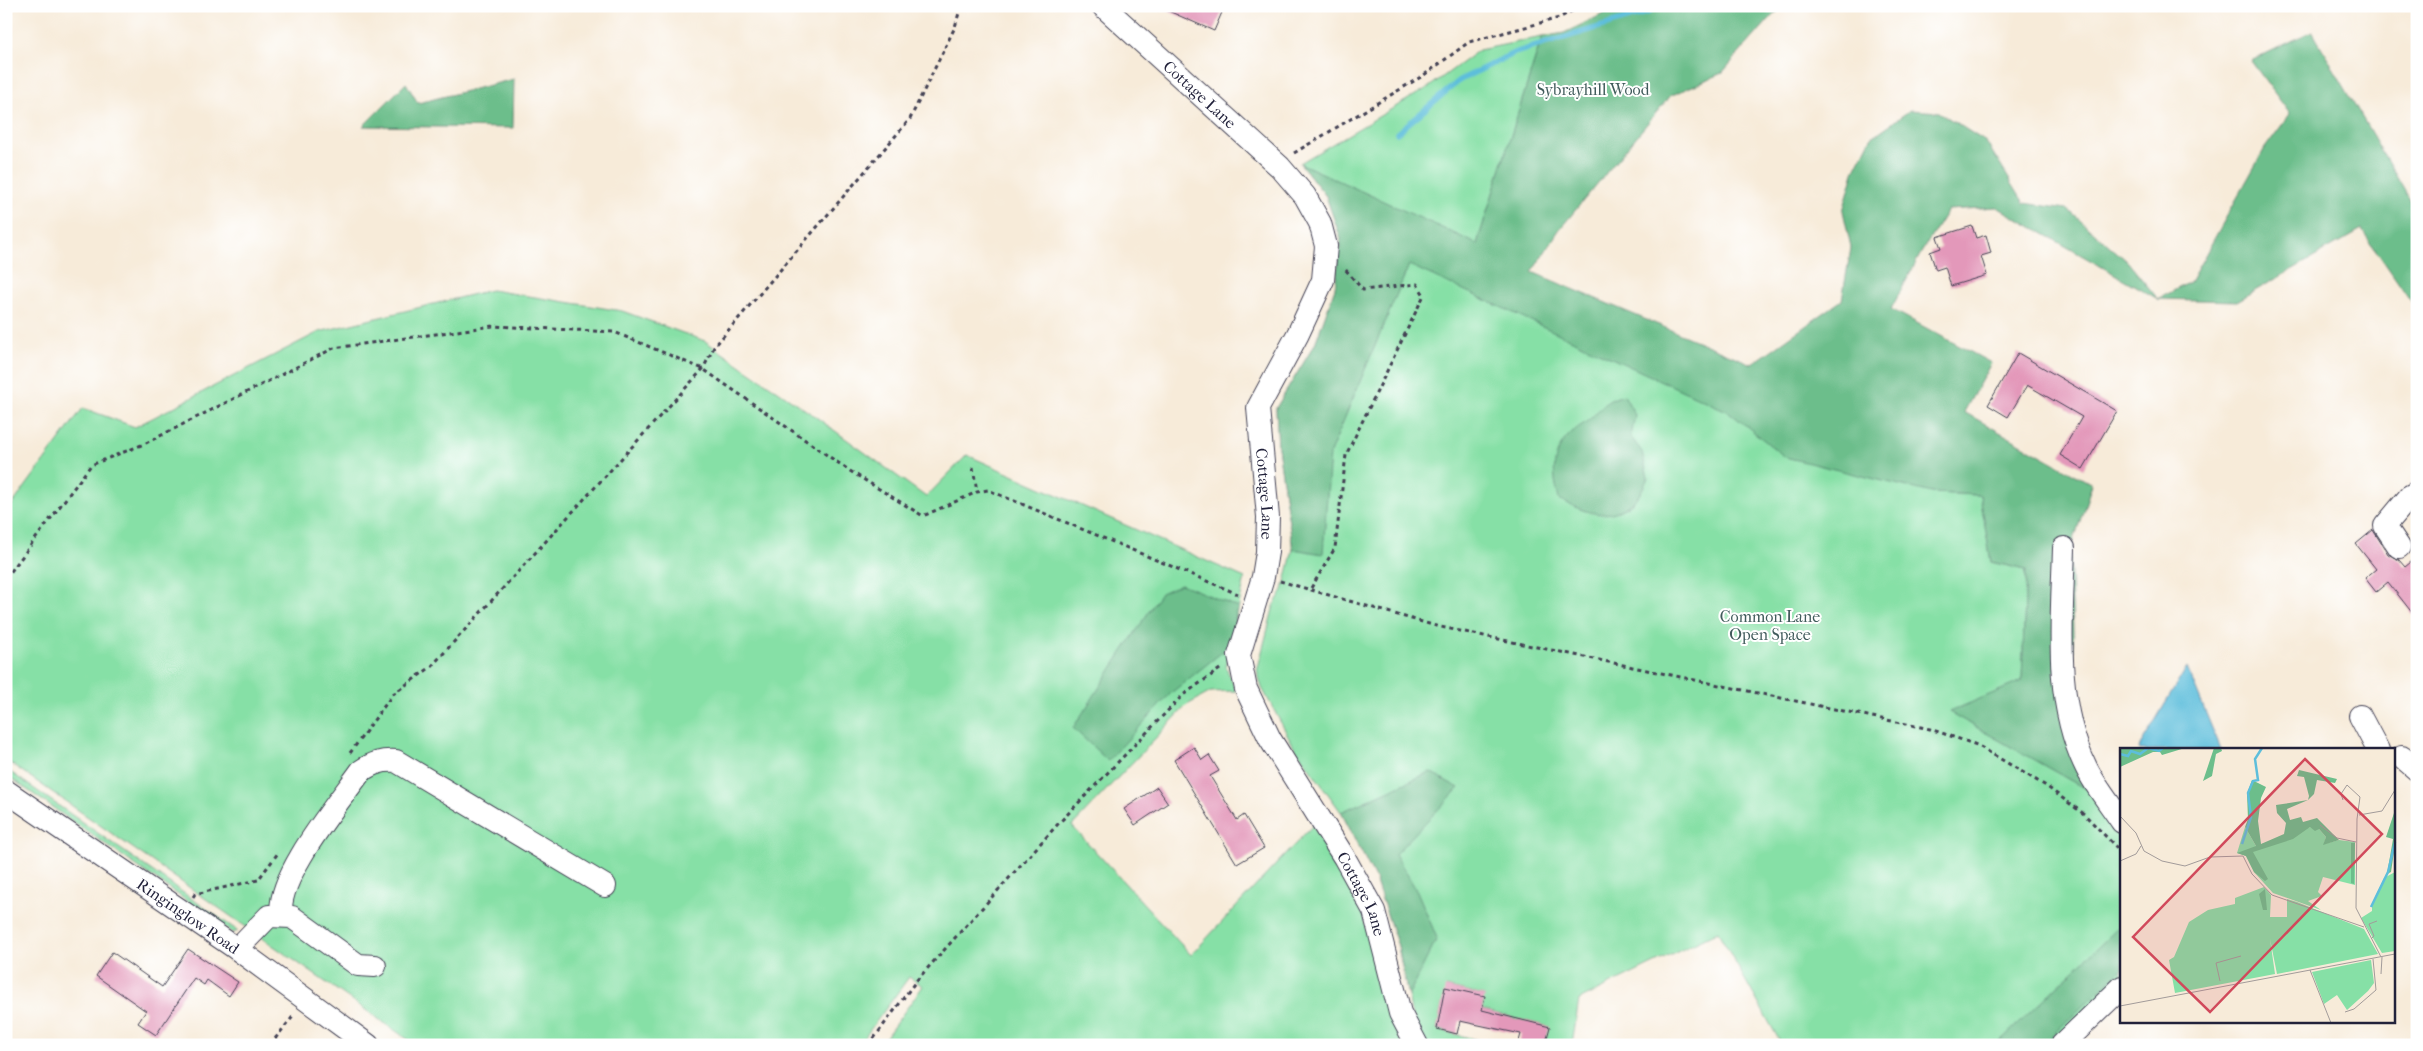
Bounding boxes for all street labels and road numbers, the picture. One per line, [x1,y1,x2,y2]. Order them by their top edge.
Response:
street label: Cottage Lane [1159,57,1240,132]
street label: Cottage Lane [1252,447,1277,540]
street label: Cottage Lane [1333,848,1389,938]
street label: Ringinglow Road [133,874,243,958]

